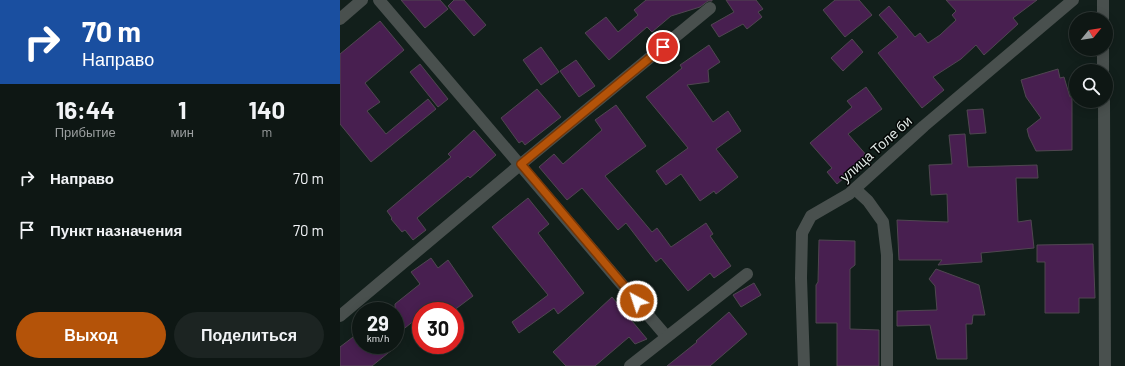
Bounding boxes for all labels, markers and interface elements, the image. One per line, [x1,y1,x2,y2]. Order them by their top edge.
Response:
north arrow [1069,12,1113,56]
map controls [1069,12,1113,108]
text: 70 m [82,14,141,48]
icon: right [16,16,68,68]
pin [646,30,680,64]
icon: arrive [652,36,674,58]
text: Направо [82,48,154,70]
button: search [1069,64,1113,108]
text: 16:44 [56,95,115,124]
text: 1 [178,95,186,124]
text: 140 [249,95,285,124]
street label: улица Толе би [836,112,915,185]
text: Прибытие [55,124,116,140]
text: мин [170,124,194,140]
text: m [262,124,272,140]
icon: right [16,167,38,189]
text: Направо [50,169,114,187]
text: 70 m [293,169,324,187]
icon: arrive [16,219,38,241]
text: Пункт назначения [50,221,182,239]
text: 70 m [293,221,324,239]
position arrow [616,280,658,322]
speed limit sign: 30 [412,302,464,354]
text: 29 [367,311,389,335]
button: Выход [16,312,166,358]
button: Поделиться [174,312,324,358]
text: km/h [367,332,389,344]

